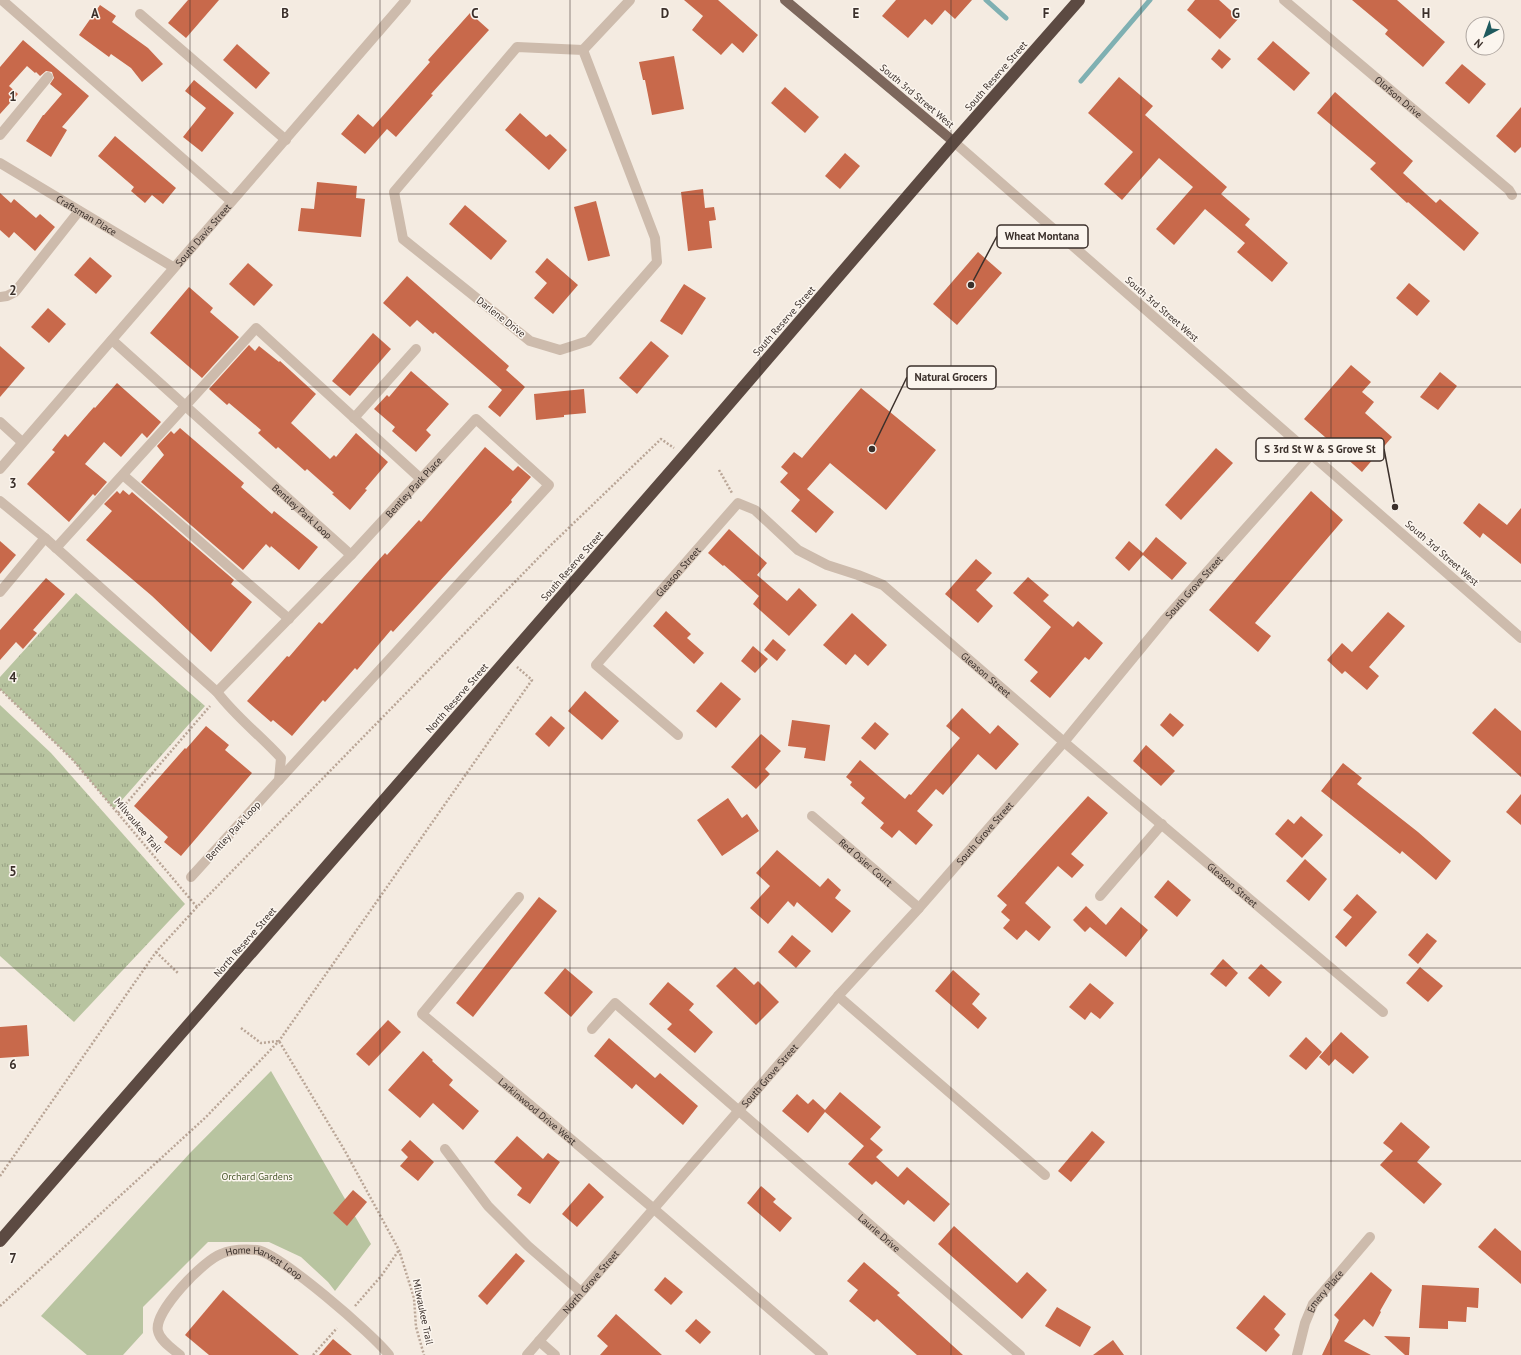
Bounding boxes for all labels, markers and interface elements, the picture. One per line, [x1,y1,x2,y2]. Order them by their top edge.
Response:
text: A [91,5,99,22]
text: B [281,5,289,22]
text: C [471,5,479,22]
text: D [661,5,669,22]
text: E [853,5,860,22]
text: F [1043,5,1050,22]
text: G [1232,5,1240,22]
text: H [1422,5,1430,22]
north arrow [1465,16,1505,56]
text: N [1471,36,1486,51]
street label: South Reserve Street [962,38,1030,114]
street label: South 3rd Street West [877,61,957,131]
street label: Olofson Drive [1372,73,1425,121]
text: 1 [9,88,17,105]
street label: Craftsman Place [54,192,119,238]
street label: South Davis Street [172,200,234,269]
callout: Wheat Montana [997,225,1088,248]
text: Wheat Montana [1005,229,1079,243]
street label: South 3rd Street West [1123,274,1202,345]
text: 2 [9,282,17,299]
street label: South Reserve Street [750,283,818,359]
street label: Darlene Drive [474,294,528,340]
callout: Natural Grocers [907,366,996,389]
text: Natural Grocers [915,370,988,384]
callout: S 3rd St W & S Grove St [1256,438,1384,461]
text: S 3rd St W & S Grove St [1264,442,1376,456]
street label: Bentley Park Place [382,454,445,520]
text: 3 [9,475,17,492]
street label: Bentley Park Loop [270,481,335,542]
street label: South 3rd Street West [1403,518,1482,589]
street label: South Reserve Street [538,528,606,604]
street label: Gleason Street [652,543,704,599]
street label: South Grove Street [1162,552,1226,621]
street label: Gleason Street [958,649,1014,700]
street label: North Reserve Street [423,660,491,736]
text: 4 [9,669,17,686]
street label: Milwaukee Trail [112,795,164,855]
street label: Bentley Park Loop [203,798,263,864]
street label: South Grove Street [953,798,1016,868]
street label: Red Osier Court [836,836,896,889]
street label: Gleason Street [1205,860,1261,910]
text: 5 [9,863,17,880]
street label: North Reserve Street [211,904,279,980]
street label: South Grove Street [738,1040,801,1110]
text: 6 [9,1056,17,1073]
street label: Larkinwood Drive West [496,1075,580,1148]
park label: Orchard Gardens [221,1170,293,1183]
street label: Laurie Drive [856,1211,903,1255]
street label: Home Harvest Loop [224,1243,305,1282]
street label: North Grove Street [559,1247,622,1316]
text: 7 [9,1250,17,1267]
street label: Emery Place [1304,1267,1346,1314]
street label: Milwaukee Trail [410,1278,436,1346]

